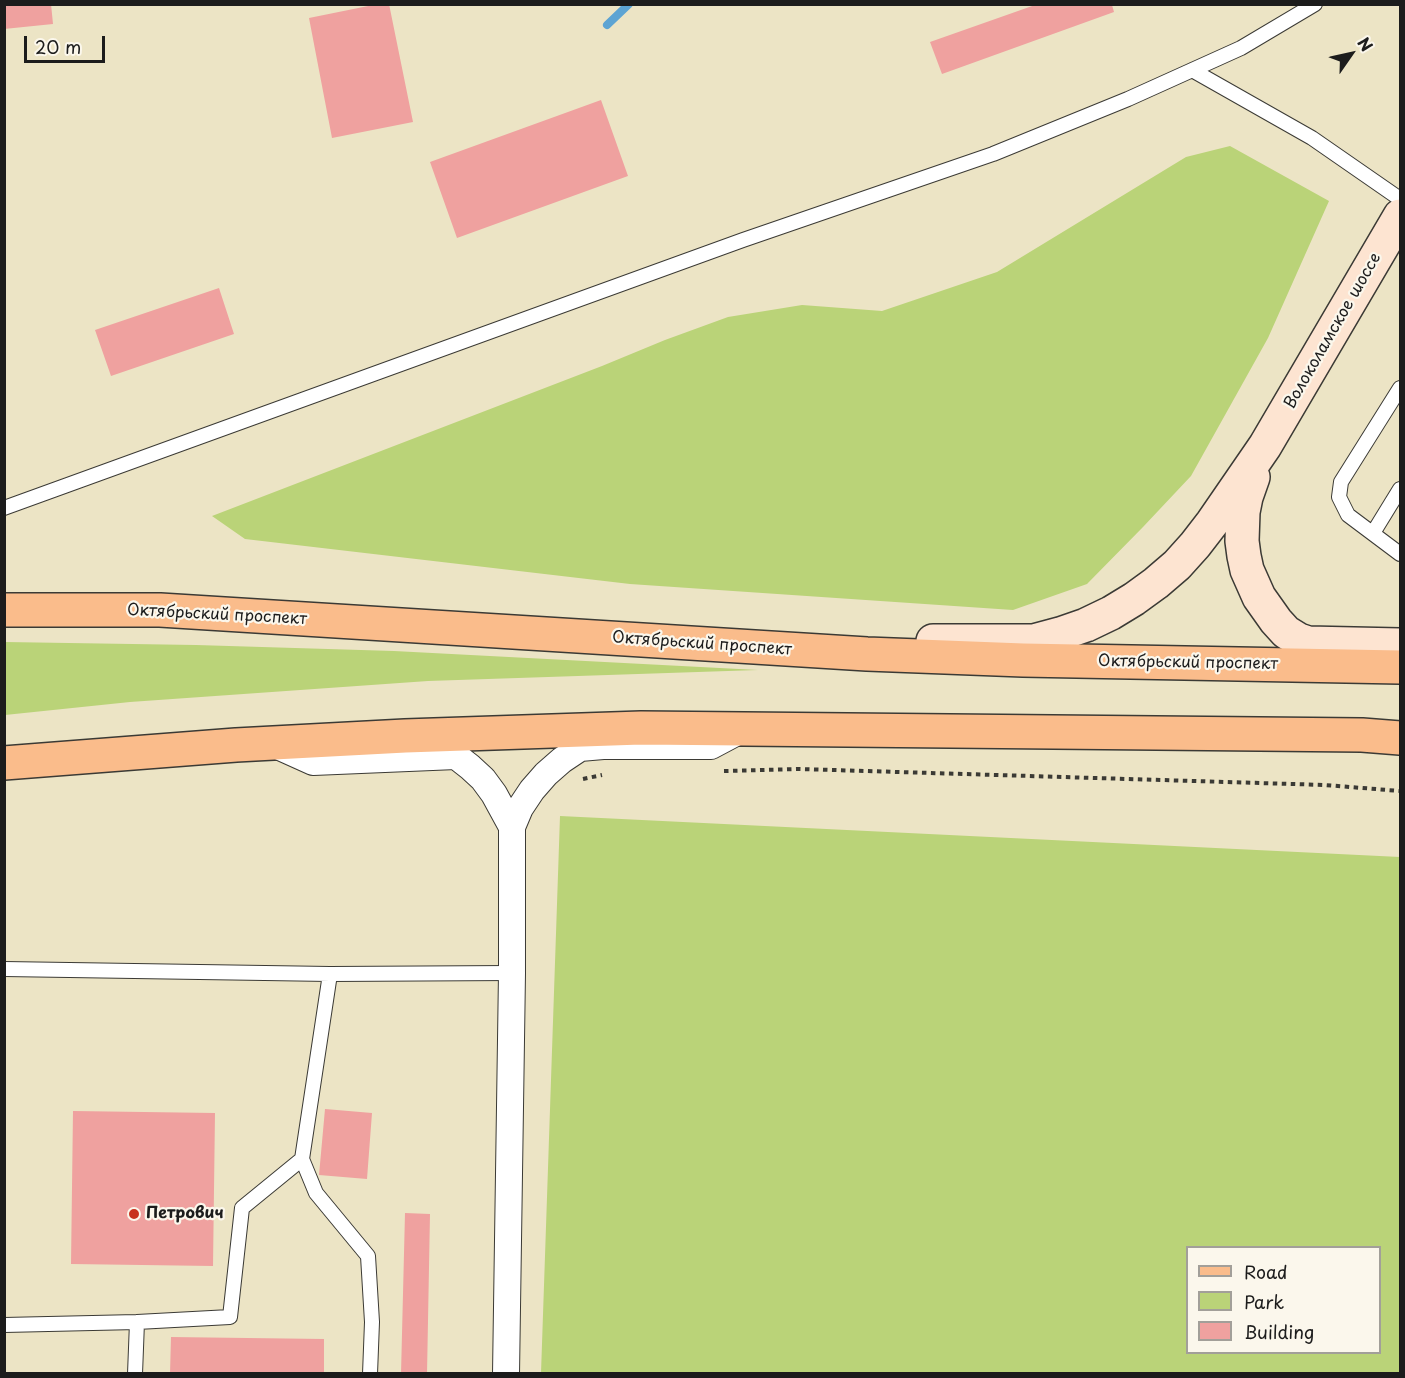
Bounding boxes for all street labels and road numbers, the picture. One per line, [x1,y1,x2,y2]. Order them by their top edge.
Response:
street label: Волоколамское шоссе [1281,250,1385,412]
street label: Октябрьский проспект [126,601,308,629]
street label: Октябрьский проспект [611,628,793,660]
street label: Октябрьский проспект [1098,652,1278,674]

